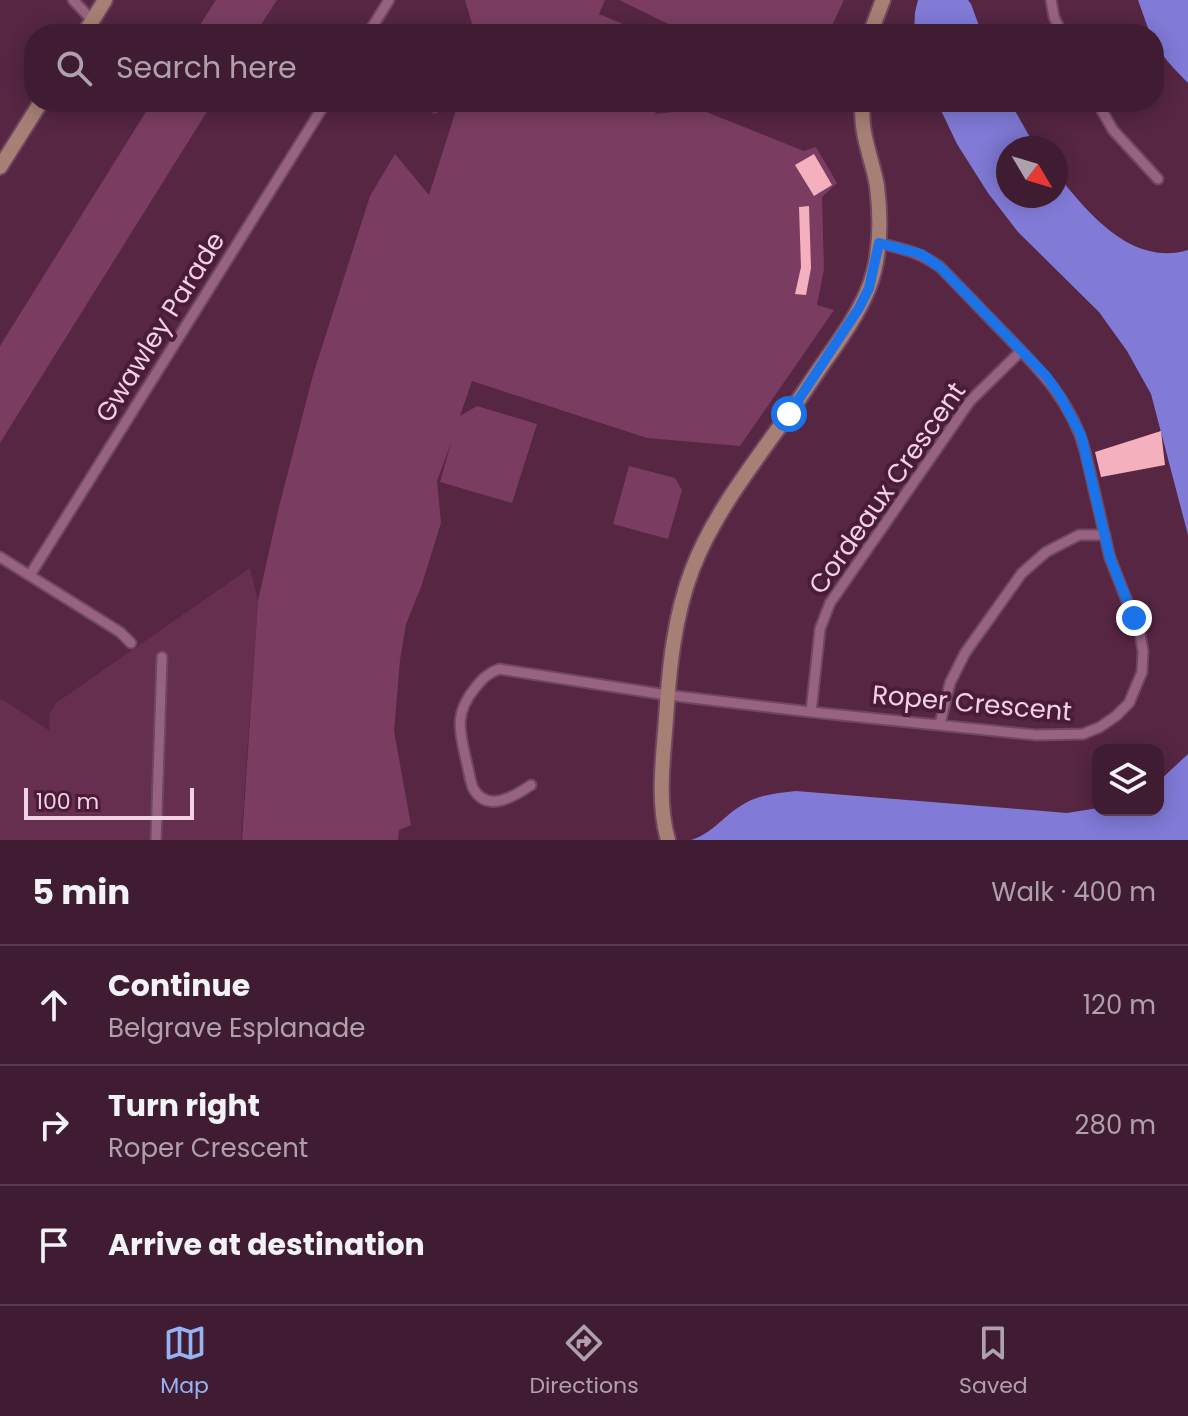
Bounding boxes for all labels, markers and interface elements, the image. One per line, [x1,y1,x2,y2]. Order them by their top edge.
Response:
search box [24,24,1164,112]
icon: search [52,46,96,90]
text: Search here [116,46,297,89]
north arrow [996,136,1068,208]
street label: Gwawley Parade [87,225,233,429]
street label: Cordeaux Crescent [800,375,974,601]
route start [771,396,807,432]
route end [1116,600,1152,636]
street label: Roper Crescent [871,676,1073,730]
map controls [1092,744,1164,816]
button: layers [1092,744,1164,816]
scale bar [24,784,194,820]
text: 100 m [36,786,99,817]
text: 5 min [32,868,130,916]
text: Walk · 400 m [991,874,1156,910]
text: Continue [108,964,250,1007]
icon: ahead [32,983,76,1027]
text: 120 m [1083,987,1156,1023]
text: Belgrave Esplanade [108,1010,365,1046]
text: Turn right [108,1084,260,1127]
icon: right [32,1103,76,1147]
text: 280 m [1075,1107,1156,1143]
text: Roper Crescent [108,1130,308,1166]
icon: arrive [32,1223,76,1267]
text: Arrive at destination [108,1223,425,1266]
tab: Map [160,1321,209,1402]
tab: Directions [529,1321,639,1402]
tab: Saved [959,1321,1028,1402]

